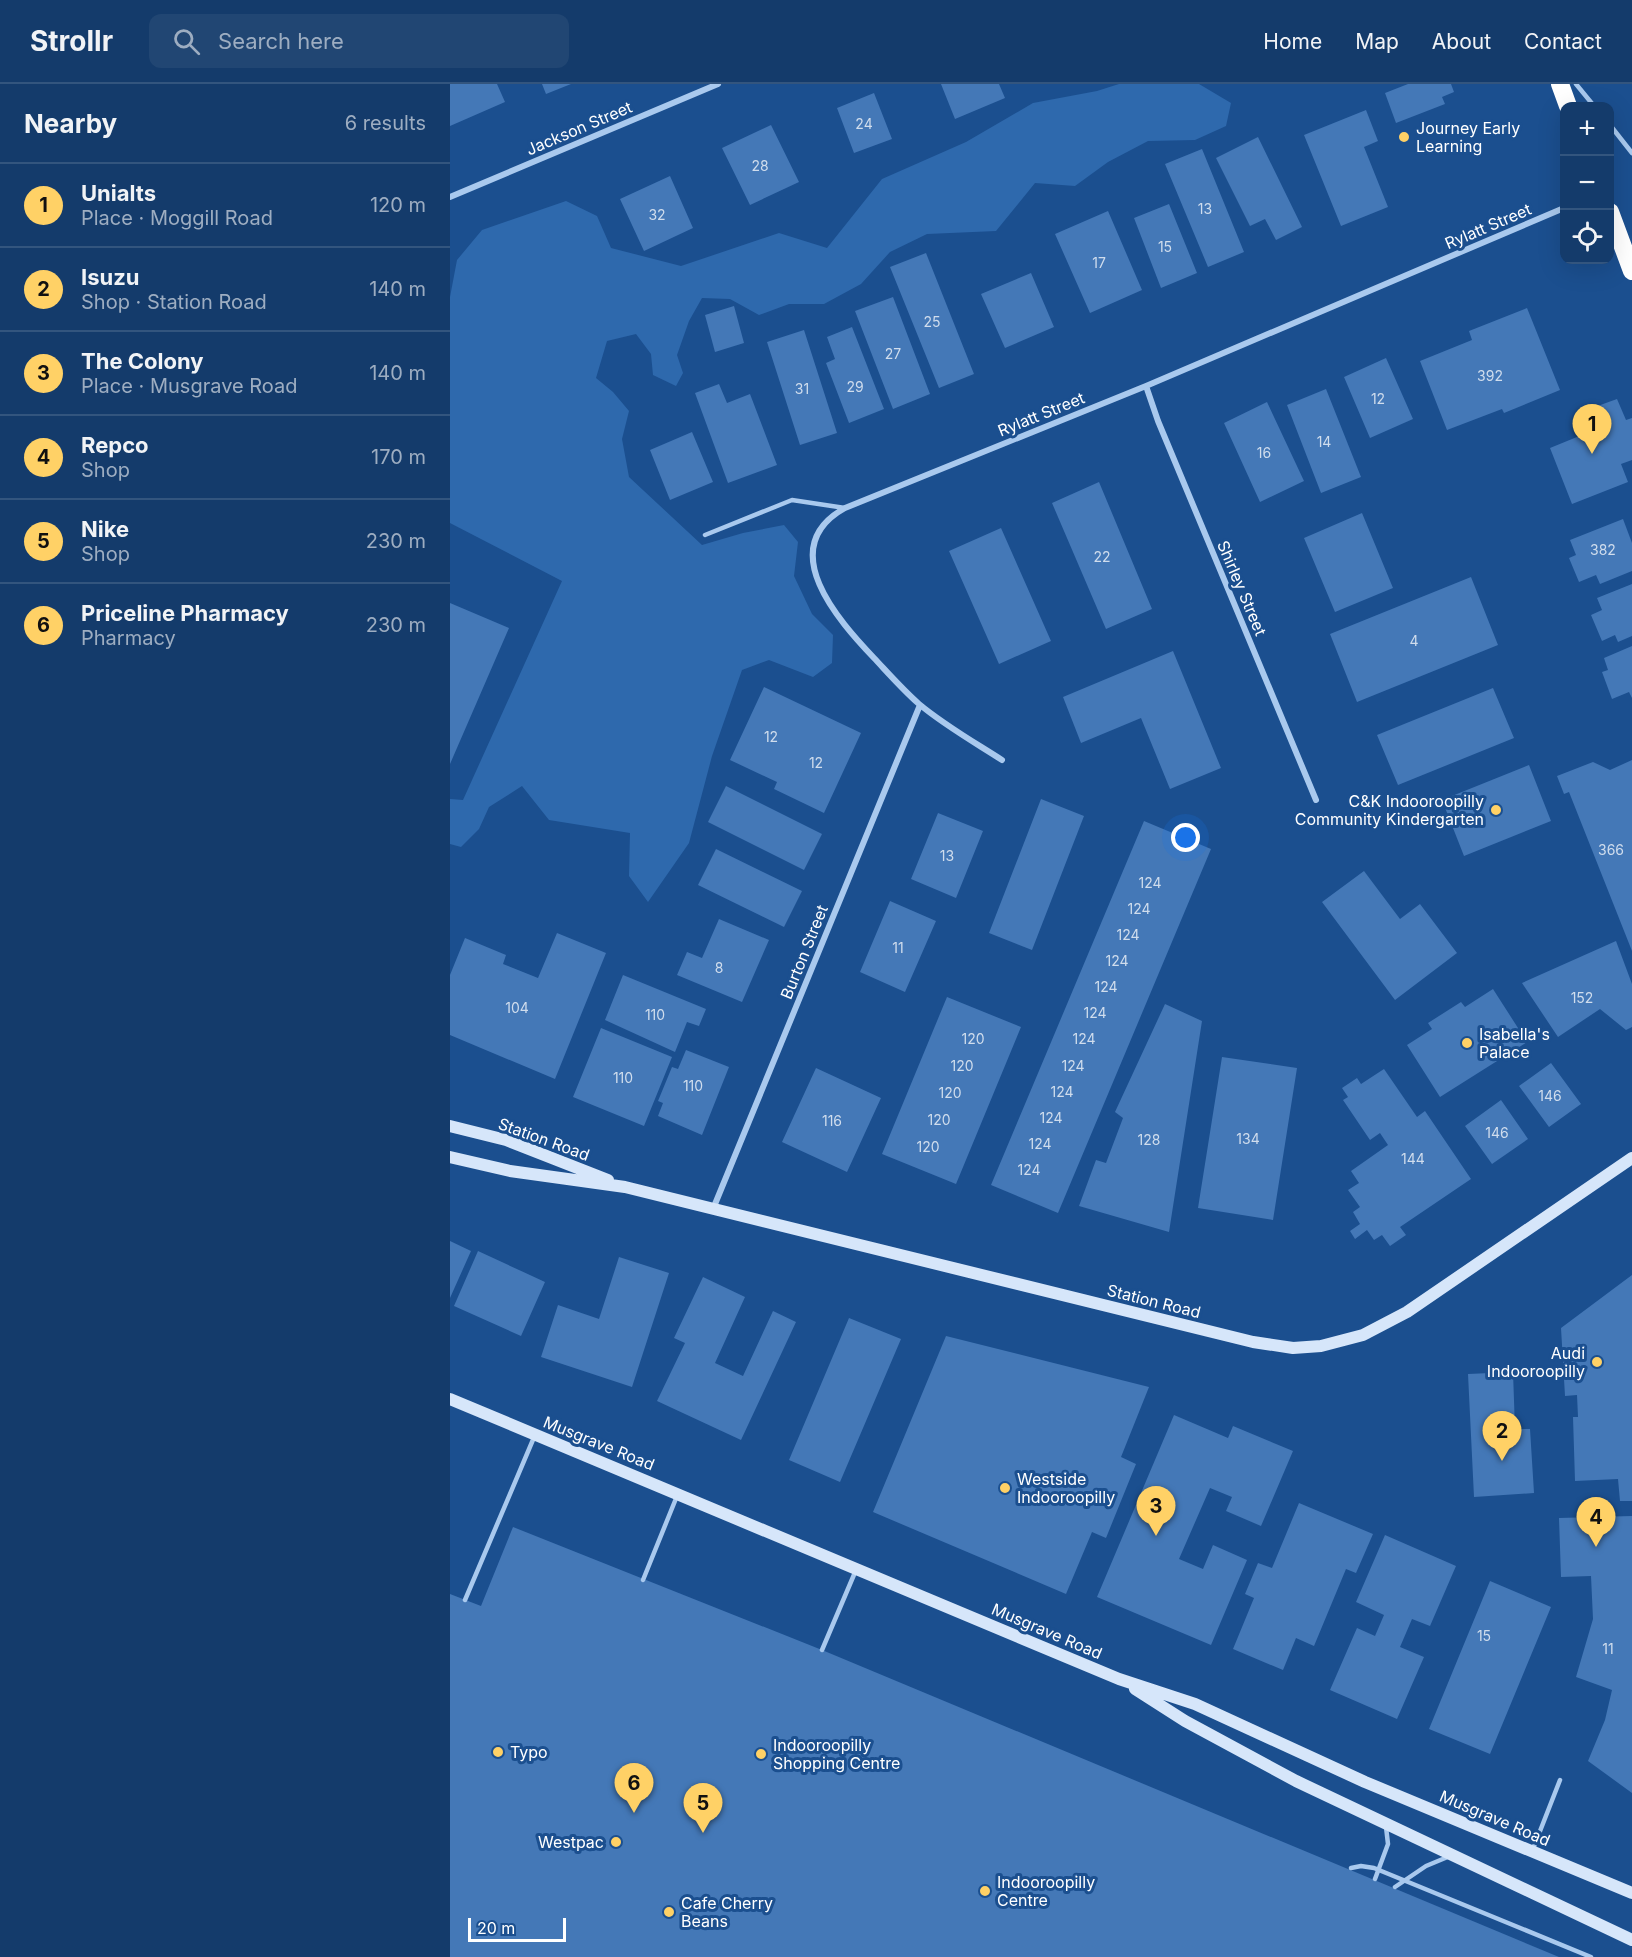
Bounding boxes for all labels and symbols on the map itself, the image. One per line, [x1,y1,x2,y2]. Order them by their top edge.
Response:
street label: Jackson Street [523,97,635,159]
house number: 24 [855,115,873,132]
place label: Journey Early Learning [1416,118,1520,156]
marker: Journey Early Learning [1397,130,1411,144]
house number: 28 [751,157,769,174]
street label: Rylatt Street [1442,199,1534,253]
house number: 13 [1198,200,1212,217]
house number: 32 [648,206,666,223]
house number: 15 [1158,238,1172,255]
house number: 17 [1092,254,1106,271]
house number: 25 [923,313,941,330]
house number: 27 [885,345,901,362]
house number: 392 [1477,367,1503,384]
house number: 29 [846,378,864,395]
house number: 31 [795,380,809,397]
street label: Rylatt Street [995,388,1087,440]
house number: 12 [1371,390,1385,407]
pin: 1 [1572,404,1612,454]
house number: 14 [1317,433,1331,450]
house number: 16 [1257,444,1271,461]
street label: Shirley Street [1213,537,1271,639]
house number: 382 [1590,541,1616,558]
house number: 22 [1093,548,1111,565]
house number: 4 [1409,632,1419,649]
house number: 12 [764,728,778,745]
house number: 12 [809,754,823,771]
place label: C&K Indooroopilly Community Kindergarten [1295,791,1484,829]
marker: C&K Indooroopilly Community Kindergarten [1489,803,1503,817]
your location [1171,823,1200,852]
house number: 366 [1598,841,1624,858]
house number: 13 [940,847,954,864]
house number: 124 [1138,874,1162,891]
house number: 124 [1127,900,1151,917]
street label: Burton Street [776,902,832,1002]
house number: 124 [1116,926,1140,943]
house number: 11 [892,939,904,956]
house number: 124 [1105,952,1129,969]
house number: 8 [715,959,723,976]
house number: 124 [1094,978,1118,995]
house number: 152 [1571,989,1593,1006]
house number: 104 [505,999,529,1016]
house number: 124 [1083,1004,1107,1021]
house number: 110 [645,1006,665,1023]
place label: Isabella's Palace [1479,1024,1550,1062]
house number: 120 [961,1030,985,1047]
house number: 124 [1072,1030,1096,1047]
marker: Isabella's Palace [1460,1036,1474,1050]
house number: 120 [950,1057,974,1074]
house number: 124 [1061,1057,1085,1074]
house number: 110 [613,1069,633,1086]
house number: 110 [683,1077,703,1094]
house number: 124 [1050,1083,1074,1100]
house number: 120 [938,1084,962,1101]
house number: 146 [1538,1087,1562,1104]
house number: 124 [1039,1109,1063,1126]
house number: 120 [927,1111,951,1128]
house number: 116 [822,1112,842,1129]
street label: Station Road [496,1113,592,1165]
house number: 146 [1485,1124,1509,1141]
house number: 134 [1236,1130,1260,1147]
house number: 128 [1138,1131,1160,1148]
house number: 124 [1028,1135,1052,1152]
house number: 120 [916,1138,940,1155]
house number: 144 [1401,1150,1425,1167]
house number: 124 [1017,1161,1041,1178]
street label: Station Road [1105,1280,1203,1322]
place label: Audi Indooroopilly [1487,1343,1585,1381]
marker: Audi Indooroopilly [1590,1355,1604,1369]
street label: Musgrave Road [541,1412,657,1474]
pin: 2 [1482,1412,1522,1461]
place label: Westside Indooroopilly [1017,1469,1115,1507]
marker: Westside Indooroopilly [998,1481,1012,1495]
pin: 3 [1136,1486,1176,1536]
pin: 4 [1576,1498,1616,1547]
street label: Musgrave Road [989,1599,1105,1663]
house number: 15 [1477,1627,1491,1644]
house number: 11 [1602,1640,1614,1657]
place label: Indooroopilly Shopping Centre [773,1735,900,1773]
place label: Typo [510,1742,548,1762]
marker: Typo [491,1745,505,1759]
marker: Indooroopilly Shopping Centre [754,1747,768,1761]
pin: 6 [614,1764,654,1813]
pin: 5 [684,1784,722,1833]
street label: Musgrave Road [1437,1786,1553,1850]
place label: Westpac [538,1832,604,1852]
marker: Westpac [609,1835,623,1849]
place label: Indooroopilly Centre [997,1872,1095,1910]
marker: Indooroopilly Centre [978,1884,992,1898]
place label: Cafe Cherry Beans [681,1893,773,1931]
marker: Cafe Cherry Beans [662,1905,676,1919]
scale bar [468,1915,566,1942]

